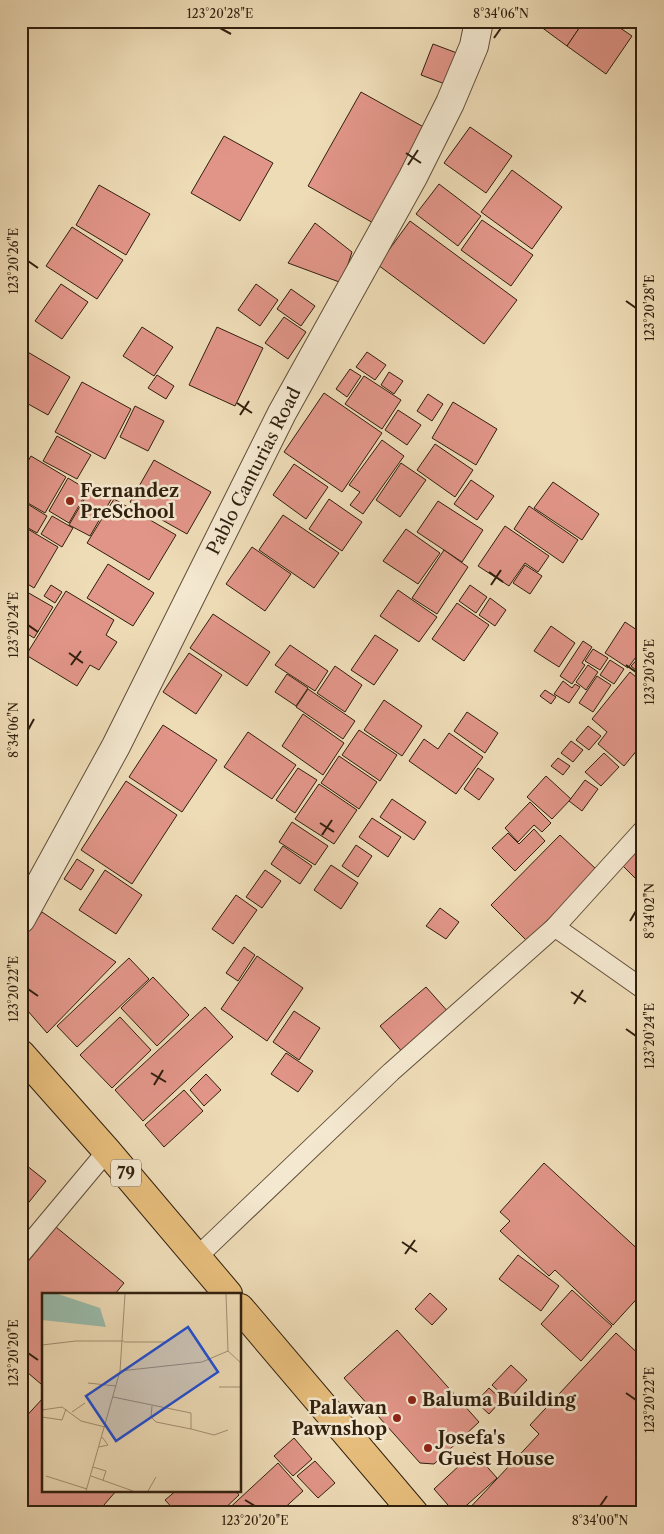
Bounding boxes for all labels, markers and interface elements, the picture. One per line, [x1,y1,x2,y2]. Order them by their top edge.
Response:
text: 123°20'28"E [187,6,253,21]
text: 8°34'06"N [473,6,529,21]
text: 123°20'26"E [6,228,21,294]
text: 123°20'28"E [642,275,657,341]
street label: Pablo Canturias Road [202,384,306,558]
place label: Fernandez PreSchool [80,480,179,523]
marker: Fernandez PreSchool [64,495,76,507]
text: 123°20'24"E [6,592,21,658]
text: 123°20'26"E [642,639,657,705]
text: 8°34'06"N [6,702,21,758]
text: 8°34'02"N [642,883,657,939]
text: 123°20'22"E [6,956,21,1022]
text: 123°20'24"E [642,1003,657,1069]
road number: 79 [111,1160,141,1186]
inset map [42,1293,241,1492]
text: 123°20'20"E [6,1320,21,1386]
text: 123°20'22"E [642,1367,657,1433]
place label: Baluma Building [422,1389,577,1411]
marker: Baluma Building [406,1394,418,1406]
place label: Palawan Pawnshop [291,1397,388,1440]
marker: Palawan Pawnshop [391,1412,403,1424]
place label: Josefa's Guest House [435,1427,555,1470]
marker: Josefa's Guest House [422,1442,434,1454]
text: 123°20'20"E [222,1513,288,1528]
text: 8°34'00"N [572,1513,628,1528]

